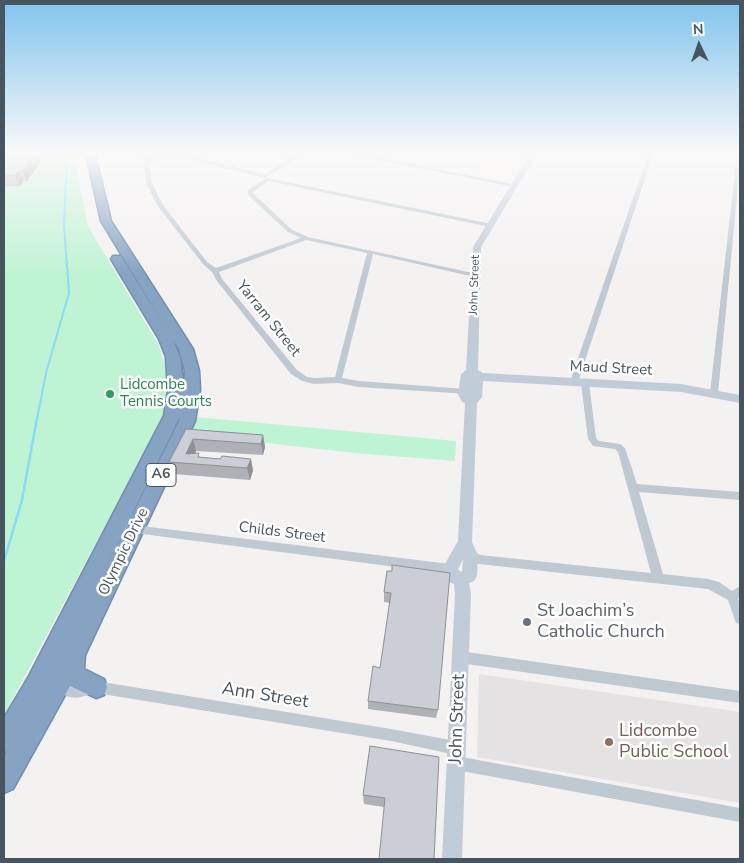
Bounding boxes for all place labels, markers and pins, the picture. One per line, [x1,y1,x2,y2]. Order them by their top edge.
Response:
place label: Lidcombe Tennis Courts [120,376,212,411]
marker: Lidcombe Tennis Courts [104,388,116,400]
place label: St Joachim’s Catholic Church [537,601,665,644]
marker: St Joachim’s Catholic Church [521,616,533,628]
place label: Lidcombe Public School [619,721,728,764]
marker: Lidcombe Public School [603,736,615,748]

